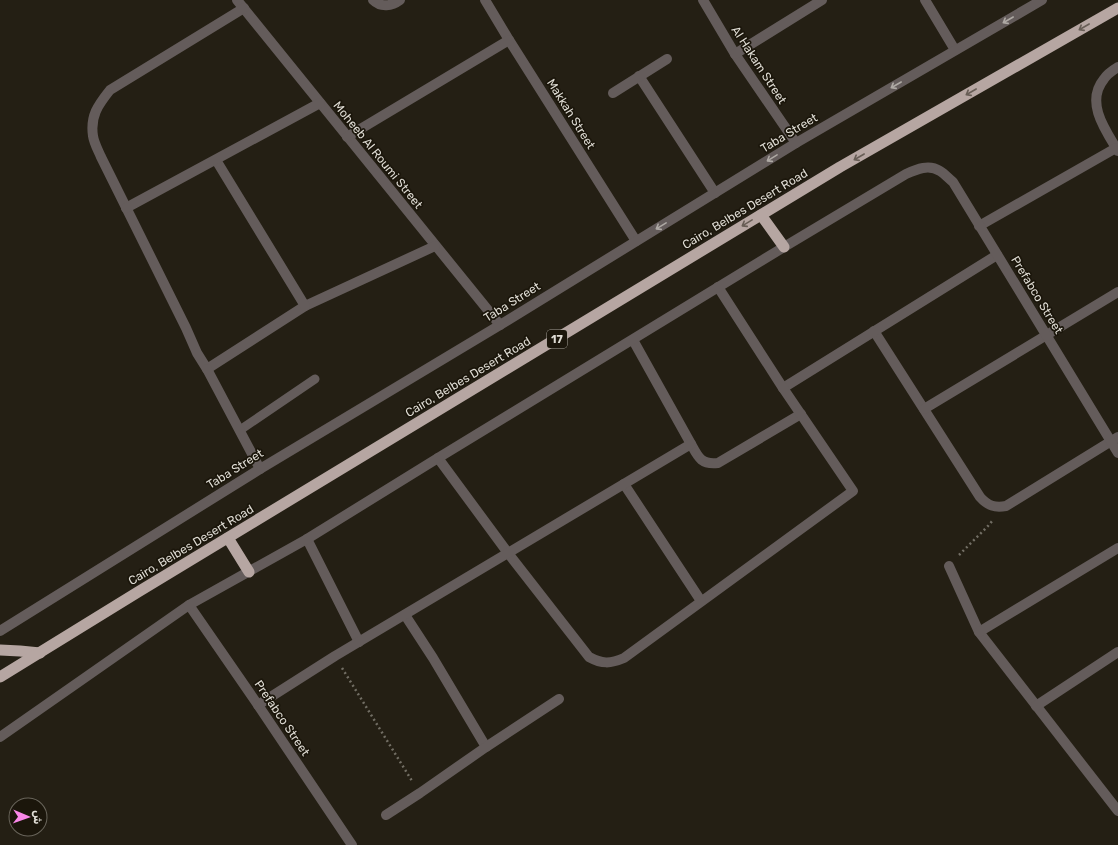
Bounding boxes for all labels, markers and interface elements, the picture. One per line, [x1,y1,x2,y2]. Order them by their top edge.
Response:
one-way arrow [1002,16,1014,24]
street label: Al Hakam Street [729,23,790,107]
one-way arrow [1078,24,1090,32]
street label: Makkah Street [544,76,598,152]
one-way arrow [890,82,902,90]
one-way arrow [966,88,978,96]
street label: Moheeb Al Roumi Street [330,99,426,212]
street label: Taba Street [758,110,820,155]
one-way arrow [853,153,865,161]
one-way arrow [766,155,778,163]
street label: Cairo, Belbes Desert Road [680,166,810,252]
one-way arrow [741,220,753,228]
one-way arrow [656,222,667,230]
street label: Prefabco Street [1008,254,1066,337]
street label: Taba Street [481,279,543,325]
road number: 17 [547,330,567,348]
street label: Cairo, Belbes Desert Road [403,334,533,420]
street label: Taba Street [204,446,266,492]
street label: Cairo, Belbes Desert Road [126,502,256,588]
street label: Prefabco Street [252,677,313,759]
north arrow [8,797,48,837]
text: ش [31,810,44,825]

